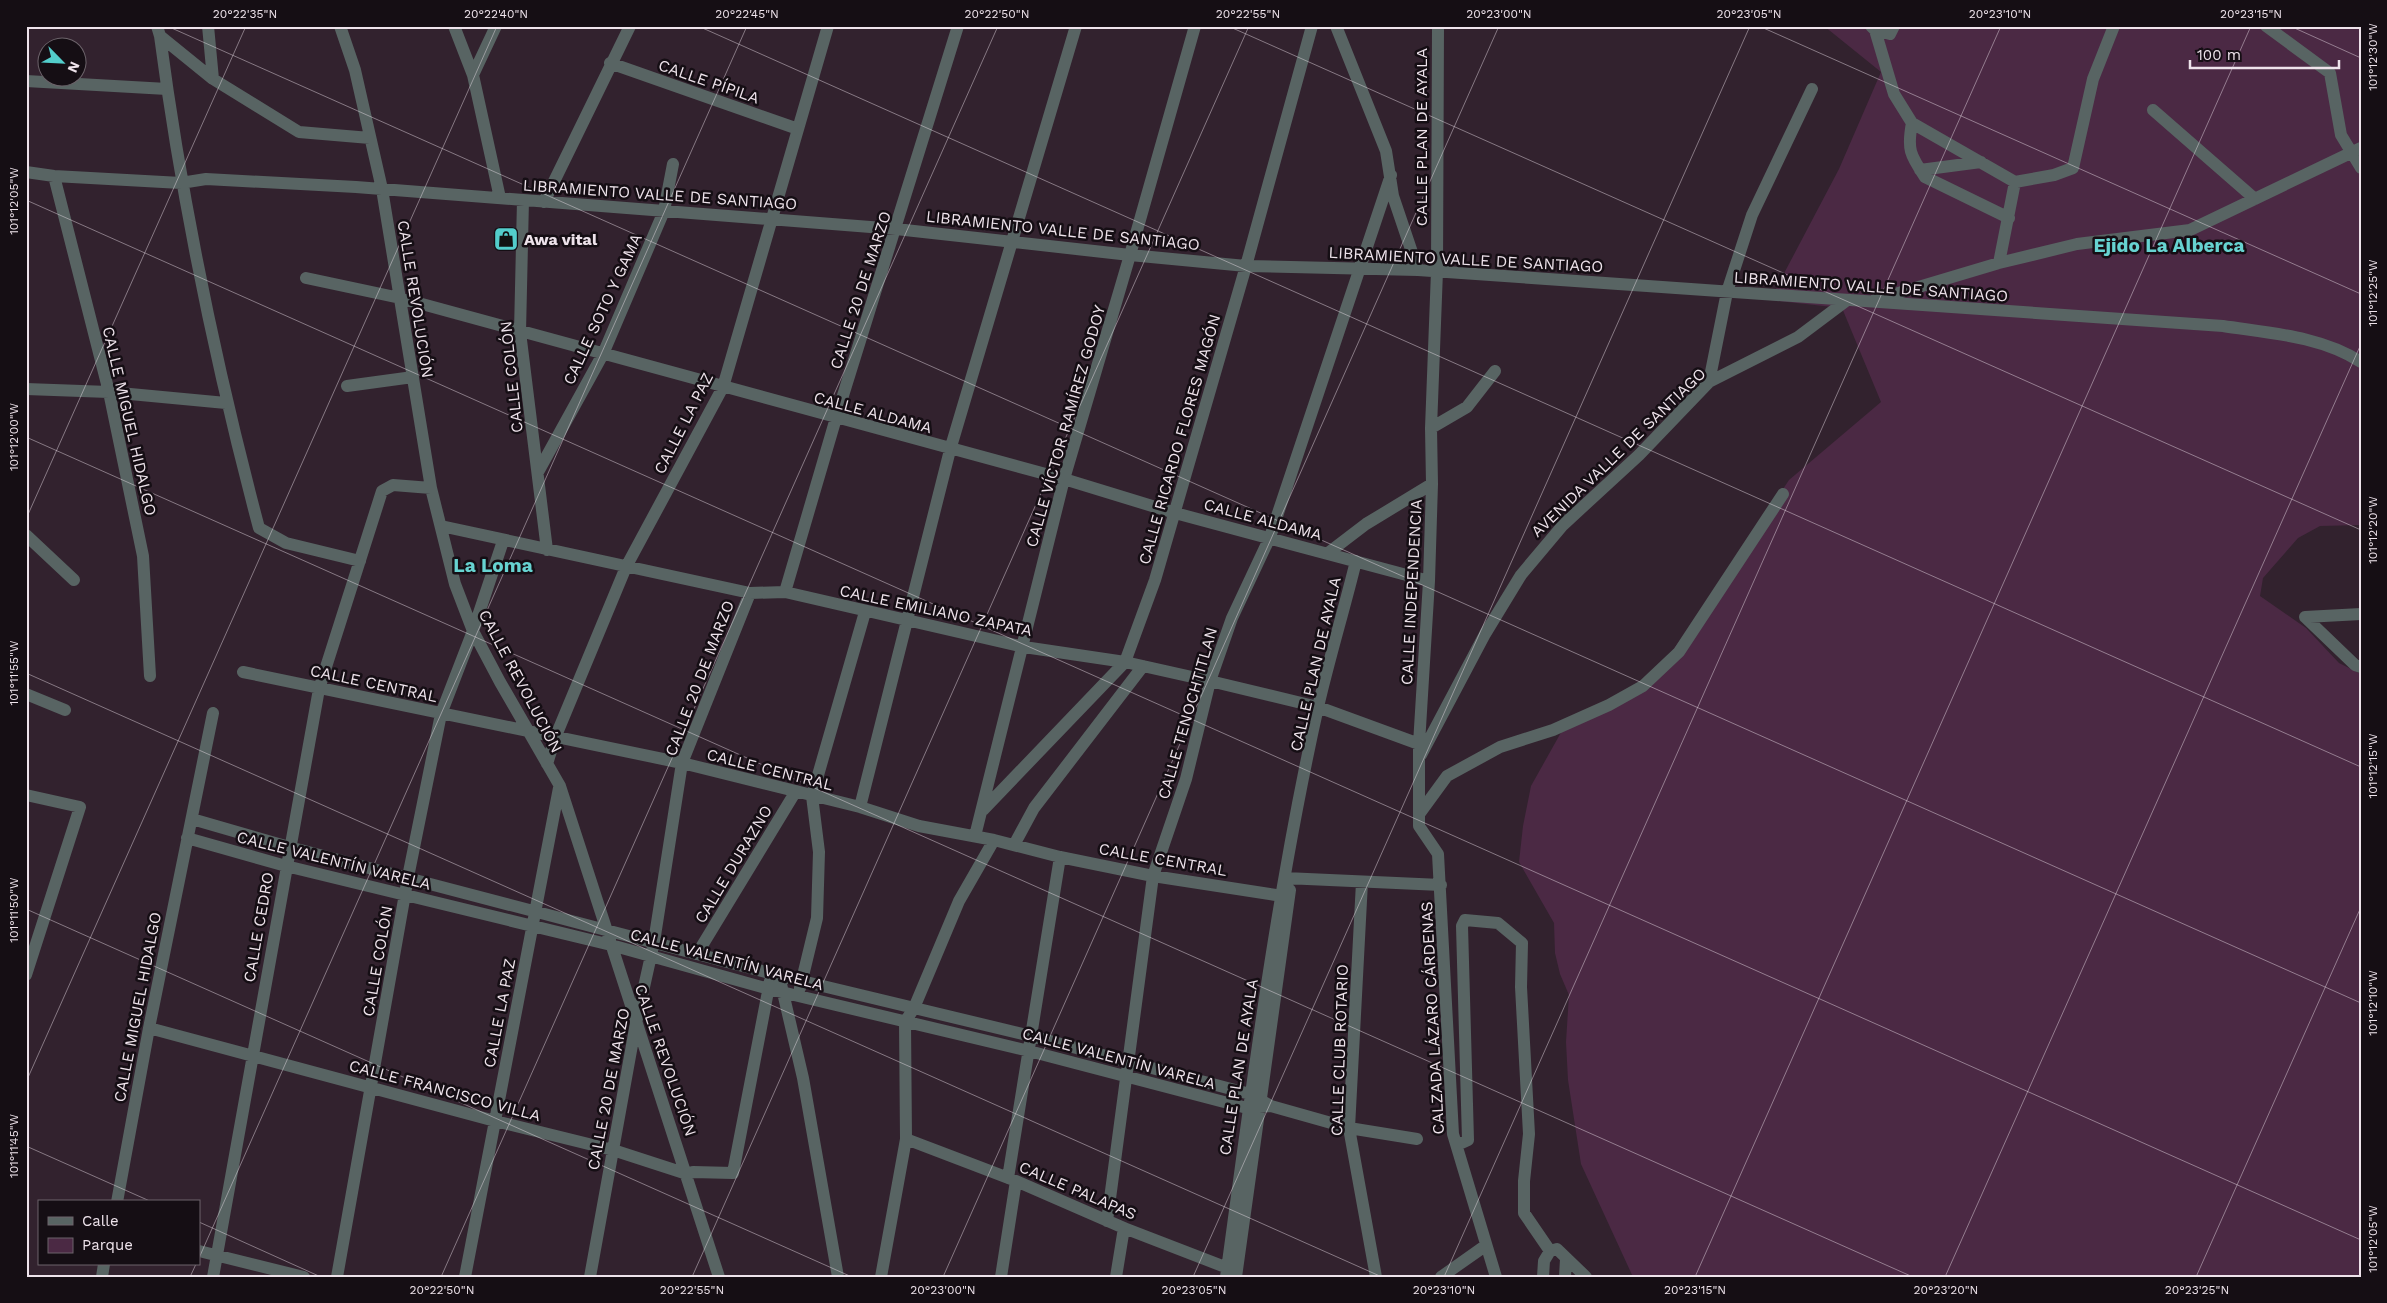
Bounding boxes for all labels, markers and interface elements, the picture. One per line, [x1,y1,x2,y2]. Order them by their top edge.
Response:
text: 20°22'35"N [213,7,277,21]
text: 20°22'40"N [464,7,528,21]
text: 20°22'45"N [715,7,779,21]
text: 20°22'50"N [965,7,1029,21]
text: 20°22'55"N [1216,7,1280,21]
text: 20°23'00"N [1466,7,1532,21]
text: 20°23'05"N [1717,7,1781,21]
text: 20°23'10"N [1969,7,2031,21]
text: 20°23'15"N [2220,7,2282,21]
text: 101°12'30"W [2366,23,2380,91]
north arrow [38,38,88,88]
scale bar [2190,38,2338,70]
text: 100 m [2197,46,2241,64]
street label: CALLE PLAN DE AYALA [1412,47,1431,226]
street label: CALLE PÍPILA [656,55,762,108]
text: N [64,59,83,75]
text: 101°12'05"W [7,167,21,235]
street label: LIBRAMIENTO VALLE DE SANTIAGO [522,175,798,214]
street label: LIBRAMIENTO VALLE DE SANTIAGO [925,207,1201,254]
street label: CALLE 20 DE MARZO [826,209,895,372]
street label: CALLE REVOLUCIÓN [394,219,437,379]
shop icon: Awa vital [493,226,519,252]
place label: Awa vital [524,230,598,249]
street label: CALLE SOTO Y GAMA [559,230,646,388]
district label: Ejido La Alberca [2094,234,2244,257]
street label: LIBRAMIENTO VALLE DE SANTIAGO [1328,243,1604,276]
text: 101°12'25"W [2366,259,2380,327]
street label: LIBRAMIENTO VALLE DE SANTIAGO [1733,267,2009,306]
street label: CALLE VÍCTOR RAMÍREZ GODOY [1022,303,1109,549]
street label: CALLE RICARDO FLORES MAGÓN [1135,312,1224,566]
street label: CALLE COLÓN [496,320,527,434]
street label: CALLE MIGUEL HIDALGO [98,325,161,517]
street label: AVENIDA VALLE DE SANTIAGO [1527,364,1710,541]
street label: CALLE LA PAZ [650,369,717,477]
street label: CALLE ALDAMA [812,388,935,438]
text: 101°12'00"W [7,402,21,471]
street label: CALLE ALDAMA [1202,495,1325,545]
text: 101°12'20"W [2366,496,2380,564]
street label: CALLE INDEPENDENCIA [1397,498,1426,685]
district label: La Loma [453,554,533,577]
street label: CALLE PLAN DE AYALA [1286,575,1345,753]
street label: CALLE EMILIANO ZAPATA [838,581,1034,640]
street label: CALLE 20 DE MARZO [661,598,738,759]
street label: CALLE REVOLUCIÓN [475,606,566,756]
street label: CALLE TENOCHTITLAN [1154,625,1221,801]
text: 101°11'55"W [7,640,21,705]
street label: CALLE CENTRAL [308,661,440,706]
text: 101°12'15"W [2366,733,2380,798]
street label: CALLE CENTRAL [705,745,836,794]
street label: CALLE DURAZNO [691,802,776,927]
street label: CALLE VALENTÍN VARELA [235,827,433,894]
street label: CALLE CENTRAL [1097,839,1229,880]
street label: CALLE CEDRO [239,870,278,984]
text: 101°11'50"W [7,877,21,943]
street label: CALZADA LÁZARO CÁRDENAS [1417,901,1448,1135]
street label: CALLE COLÓN [358,904,397,1018]
street label: CALLE MIGUEL HIDALGO [110,910,165,1104]
street label: CALLE VALENTÍN VARELA [628,925,826,995]
street label: CALLE LA PAZ [480,957,519,1069]
street label: CALLE CLUB ROTARIO [1327,964,1352,1136]
text: 101°12'10"W [2366,970,2380,1036]
street label: CALLE PLAN DE AYALA [1215,977,1262,1157]
street label: CALLE REVOLUCIÓN [631,982,700,1139]
street label: CALLE 20 DE MARZO [583,1006,634,1172]
street label: CALLE VALENTÍN VARELA [1020,1024,1218,1094]
street label: CALLE FRANCISCO VILLA [347,1056,543,1125]
text: 101°11'45"W [7,1113,21,1178]
street label: CALLE PALAPAS [1016,1157,1139,1224]
legend [38,1200,200,1266]
text: 101°12'05"W [2366,1205,2380,1273]
text: Calle [82,1212,119,1230]
text: Parque [82,1236,133,1254]
text: 20°22'50"N [410,1283,474,1297]
text: 20°22'55"N [660,1283,724,1297]
text: 20°23'00"N [910,1283,976,1297]
text: 20°23'05"N [1162,1283,1226,1297]
text: 20°23'10"N [1413,1283,1475,1297]
text: 20°23'15"N [1664,1283,1726,1297]
text: 20°23'20"N [1914,1283,1978,1297]
text: 20°23'25"N [2165,1283,2229,1297]

